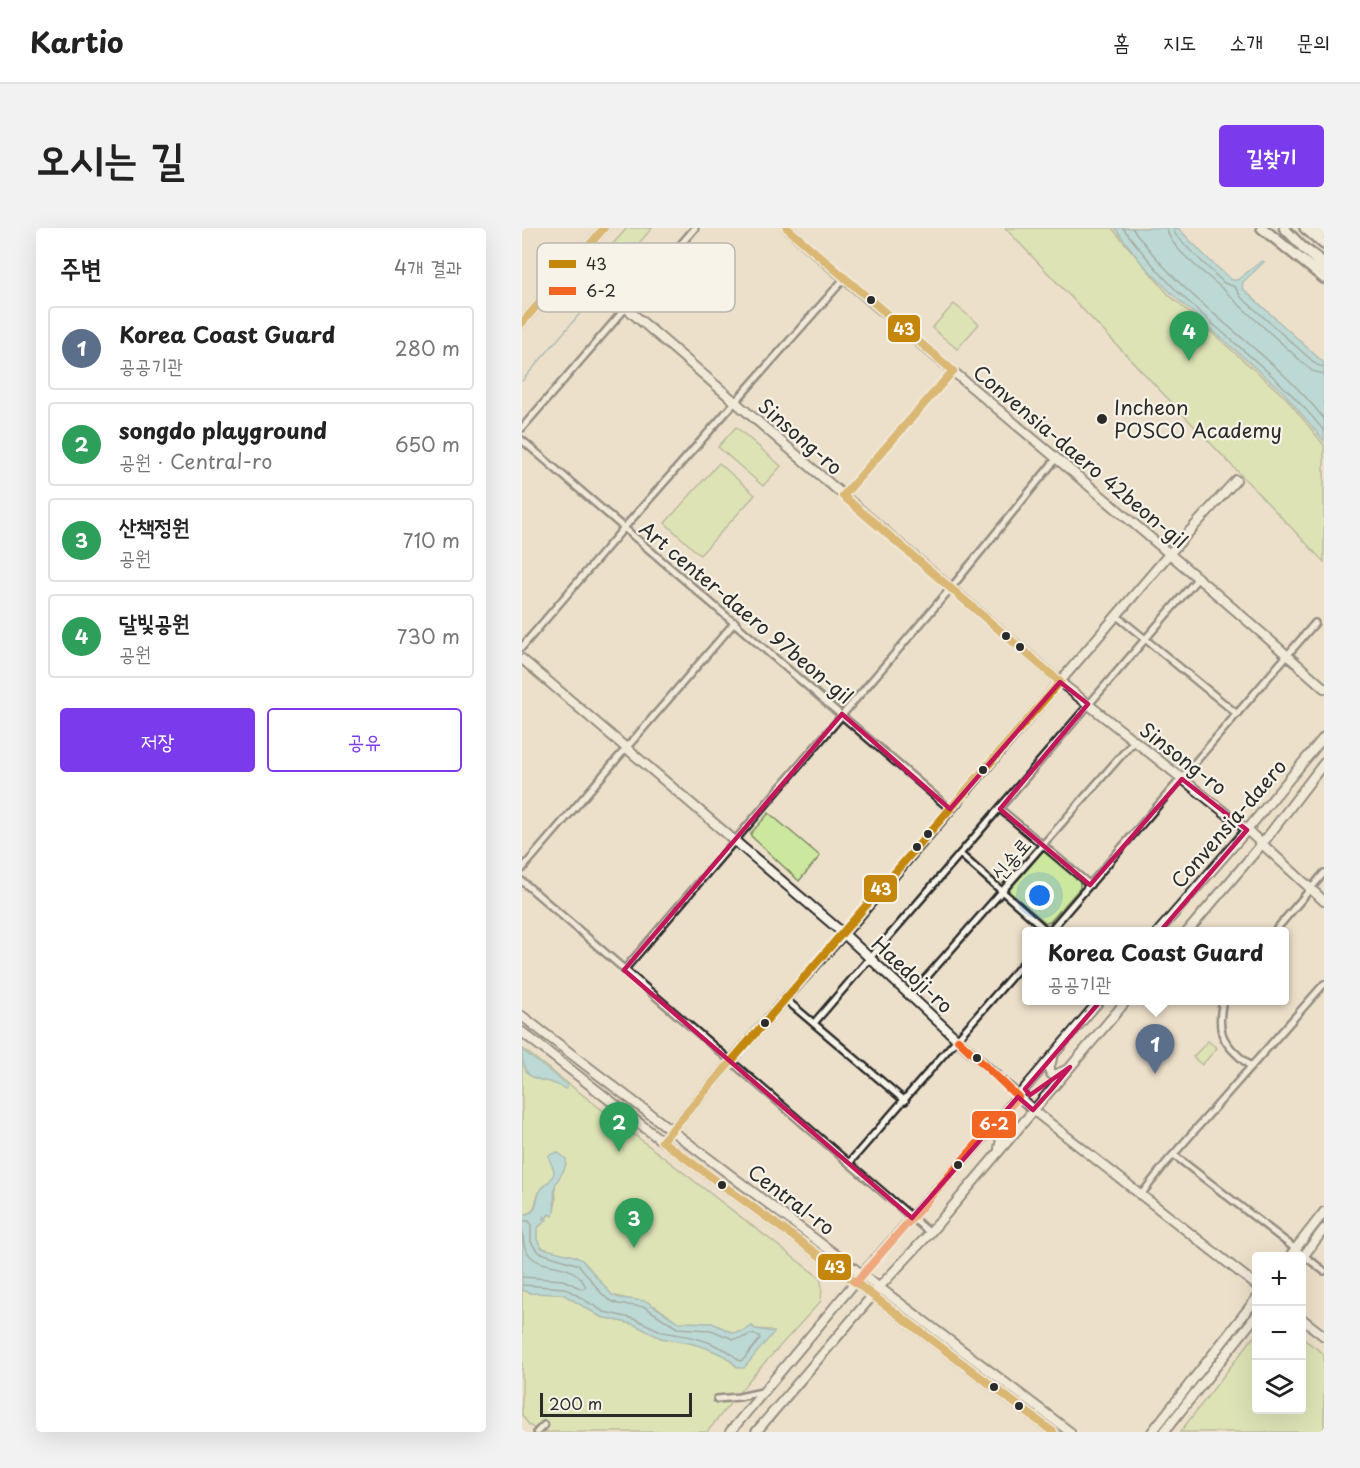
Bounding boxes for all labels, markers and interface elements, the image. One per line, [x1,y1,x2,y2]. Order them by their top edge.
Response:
text: Kartio [30,20,124,63]
text: 홈 [1113,25,1130,57]
text: 지도 [1163,25,1196,57]
text: 소개 [1229,25,1263,57]
text: 문의 [1296,25,1330,57]
text: 오시는 길 [36,125,185,188]
button: 길찾기 [1219,125,1324,187]
legend [537,243,735,312]
text: 주변 [60,248,102,287]
text: 43 [586,251,607,275]
text: 4개 결과 [394,252,462,282]
text: 6-2 [586,278,616,302]
unlabelled marker [865,294,877,306]
pin: 4 [1170,312,1208,361]
line badge: 43 [887,314,921,343]
text: 43 [893,316,915,340]
text: Korea Coast Guard [119,317,335,350]
text: 1 [77,333,86,363]
text: 280 m [395,333,460,363]
text: 공공기관 [119,350,183,380]
street label: Convensia-daero 42beon-gil [967,357,1195,555]
street label: Sinsong-ro [752,391,850,481]
place label: Incheon POSCO Academy [1114,392,1282,445]
marker: Incheon POSCO Academy [1095,412,1109,426]
text: songdo playground [119,413,327,446]
text: 2 [74,429,89,459]
text: 650 m [395,429,460,459]
text: 공원 · Central-ro [119,446,272,476]
text: 산책정원 [119,509,190,542]
street label: Art center-daero 97beon-gil [633,514,860,711]
text: 3 [75,525,88,555]
text: 710 m [403,525,460,555]
text: 공원 [119,542,151,572]
text: 달빛공원 [119,605,190,638]
text: 4 [75,621,88,651]
text: 730 m [397,621,460,651]
unlabelled marker [1000,630,1012,642]
text: 공원 [119,638,151,668]
unlabelled marker [1014,641,1026,653]
button: 저장 [60,708,255,772]
button: 공유 [267,708,462,772]
street label: Sinsong-ro [1134,715,1234,802]
street label: Convensia-daero [1164,752,1293,895]
unlabelled marker [977,764,989,776]
unlabelled marker [922,828,934,840]
street label: 신송로 [983,830,1037,886]
unlabelled marker [911,841,923,853]
line badge: 43 [863,874,898,903]
text: 43 [870,876,892,900]
your location [1025,881,1054,910]
popup [1022,927,1289,1005]
street label: Haedoji-ro [865,929,960,1020]
text: Korea Coast Guard [1047,935,1264,968]
text: 공공기관 [1047,968,1112,998]
unlabelled marker [759,1017,771,1029]
pin: 1 [1136,1024,1174,1074]
unlabelled marker [971,1052,983,1064]
pin: 2 [600,1102,638,1152]
line badge: 6-2 [971,1110,1017,1139]
text: 6-2 [979,1111,1009,1135]
street label: Central-ro [742,1156,841,1242]
unlabelled marker [952,1159,964,1171]
unlabelled marker [716,1179,728,1191]
pin: 3 [614,1198,654,1248]
map controls [1252,1252,1306,1414]
button: + [1252,1252,1306,1306]
line badge: 43 [817,1253,852,1281]
text: 43 [824,1254,846,1278]
button: − [1252,1306,1306,1360]
button: layers [1252,1360,1306,1414]
unlabelled marker [988,1381,1000,1393]
scale bar [540,1390,692,1418]
text: 200 m [549,1391,602,1415]
unlabelled marker [1013,1400,1025,1412]

